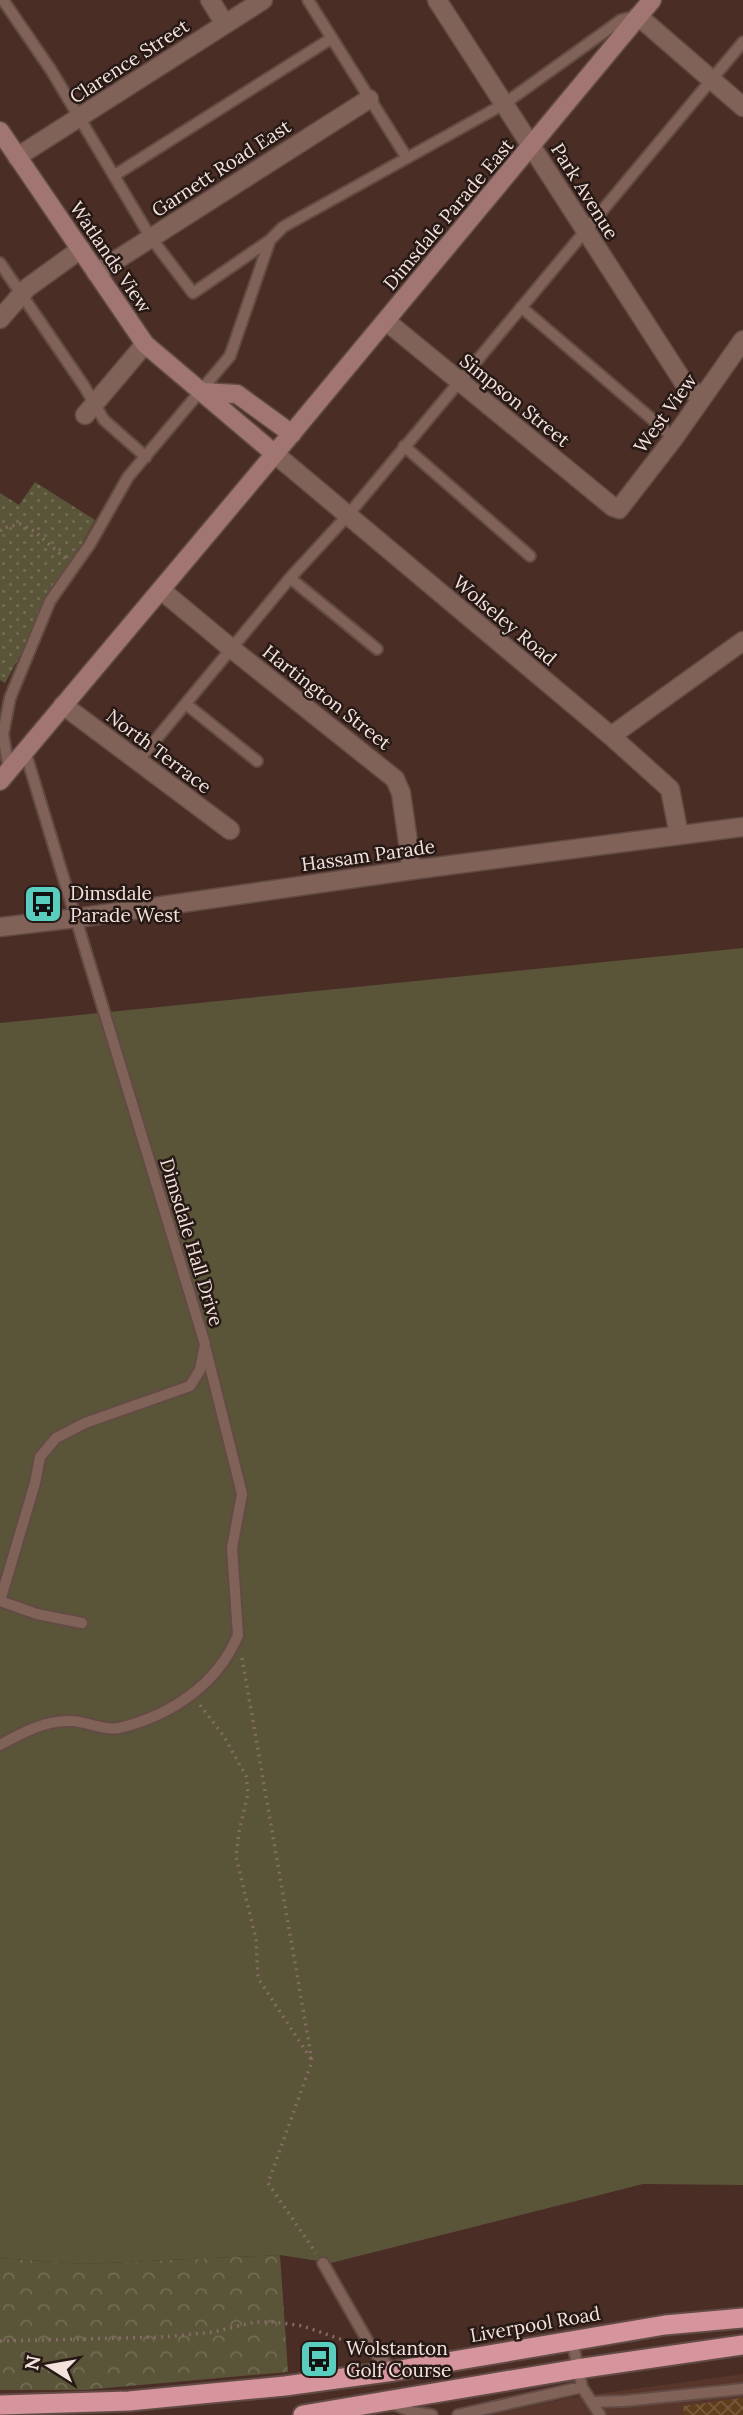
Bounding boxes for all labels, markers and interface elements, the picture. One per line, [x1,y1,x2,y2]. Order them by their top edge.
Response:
street label: Clarence Street [65,13,194,108]
street label: Garnett Road East [147,114,296,222]
street label: Dimsdale Parade East [378,133,519,295]
street label: Park Avenue [546,138,624,244]
street label: Watlands View [65,196,158,318]
street label: Simpson Street [455,348,575,452]
street label: West View [628,368,702,457]
street label: Wolseley Road [448,570,562,670]
street label: Hartington Street [258,639,397,755]
street label: North Terrace [102,704,216,798]
street label: Hassam Parade [300,834,436,876]
place label: Dimsdale Parade West [70,881,181,927]
bus stop icon: Dimsdale Parade West [22,883,64,925]
street label: Dimsdale Hall Drive [155,1155,229,1329]
street label: Liverpool Road [468,2301,602,2347]
north arrow [14,2331,84,2401]
place label: Wolstanton Golf Course [346,2336,451,2382]
bus stop icon: Wolstanton Golf Course [298,2338,340,2380]
text: N [19,2353,46,2372]

